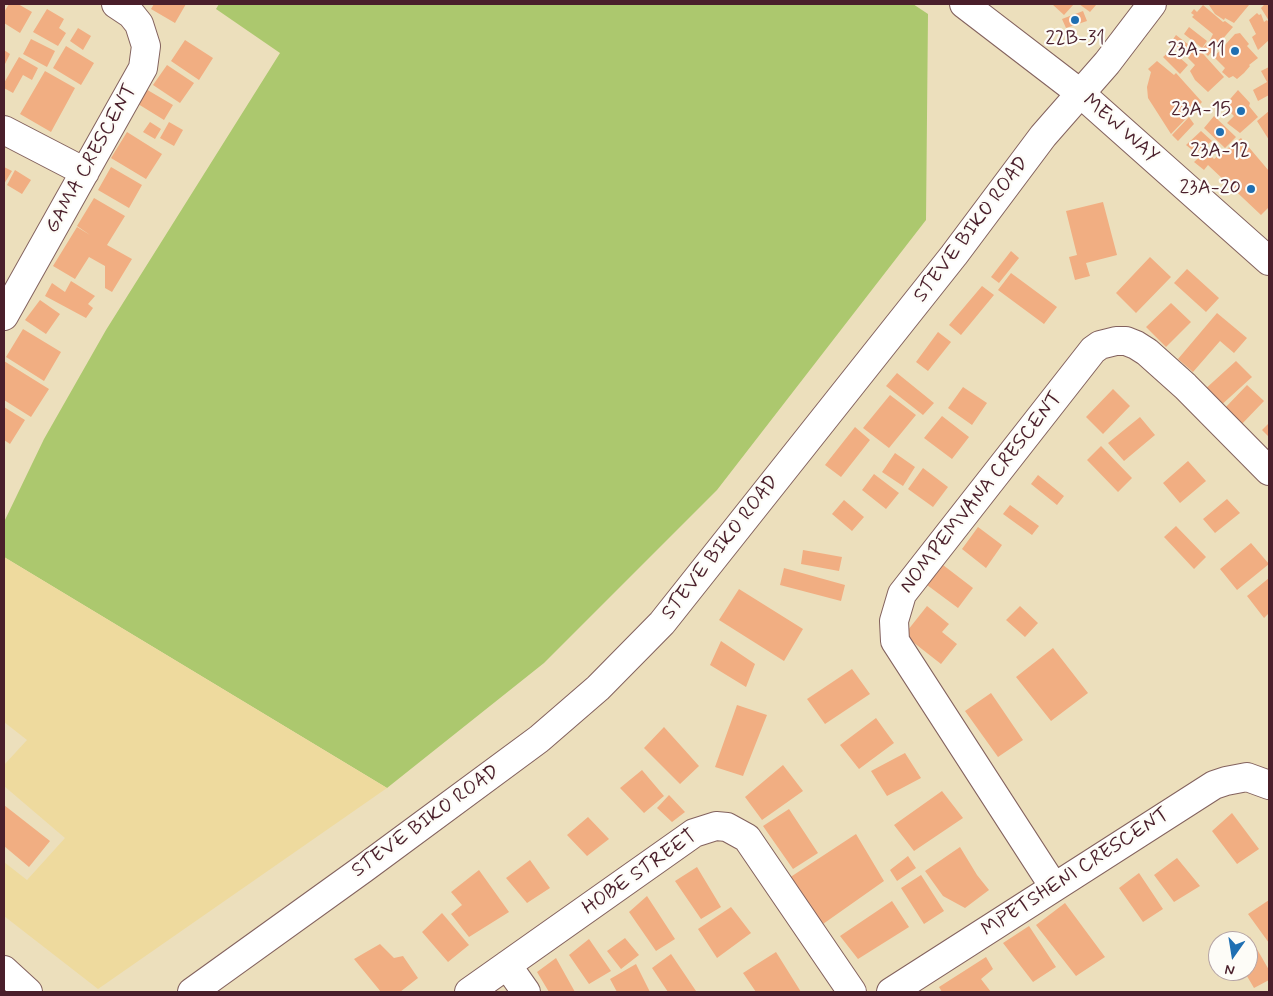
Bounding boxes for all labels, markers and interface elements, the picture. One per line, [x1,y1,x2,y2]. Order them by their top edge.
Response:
marker: 22B-31 [1069,14,1081,26]
place label: 22B-31 [1045,28,1105,52]
place label: 23A-11 [1167,39,1225,63]
marker: 23A-11 [1229,45,1241,57]
street label: GAMA CRESCENT [41,80,143,238]
street label: MEW WAY [1077,89,1163,169]
place label: 23A-15 [1171,99,1231,123]
marker: 23A-15 [1235,105,1247,117]
marker: 23A-12 [1214,126,1226,138]
place label: 23A-12 [1190,140,1250,164]
street label: STEVE BIKO ROAD [909,152,1035,308]
place label: 23A-20 [1179,177,1241,201]
marker: 23A-20 [1245,183,1257,195]
street label: NOMPEMVANA CRESCENT [896,387,1068,599]
street label: STEVE BIKO ROAD [657,471,785,625]
street label: STEVE BIKO ROAD [348,760,504,884]
street label: MPETSHENI CRESCENT [978,803,1174,943]
street label: HOBE STREET [578,825,702,921]
north arrow [1208,931,1258,981]
text: N [1223,960,1236,979]

